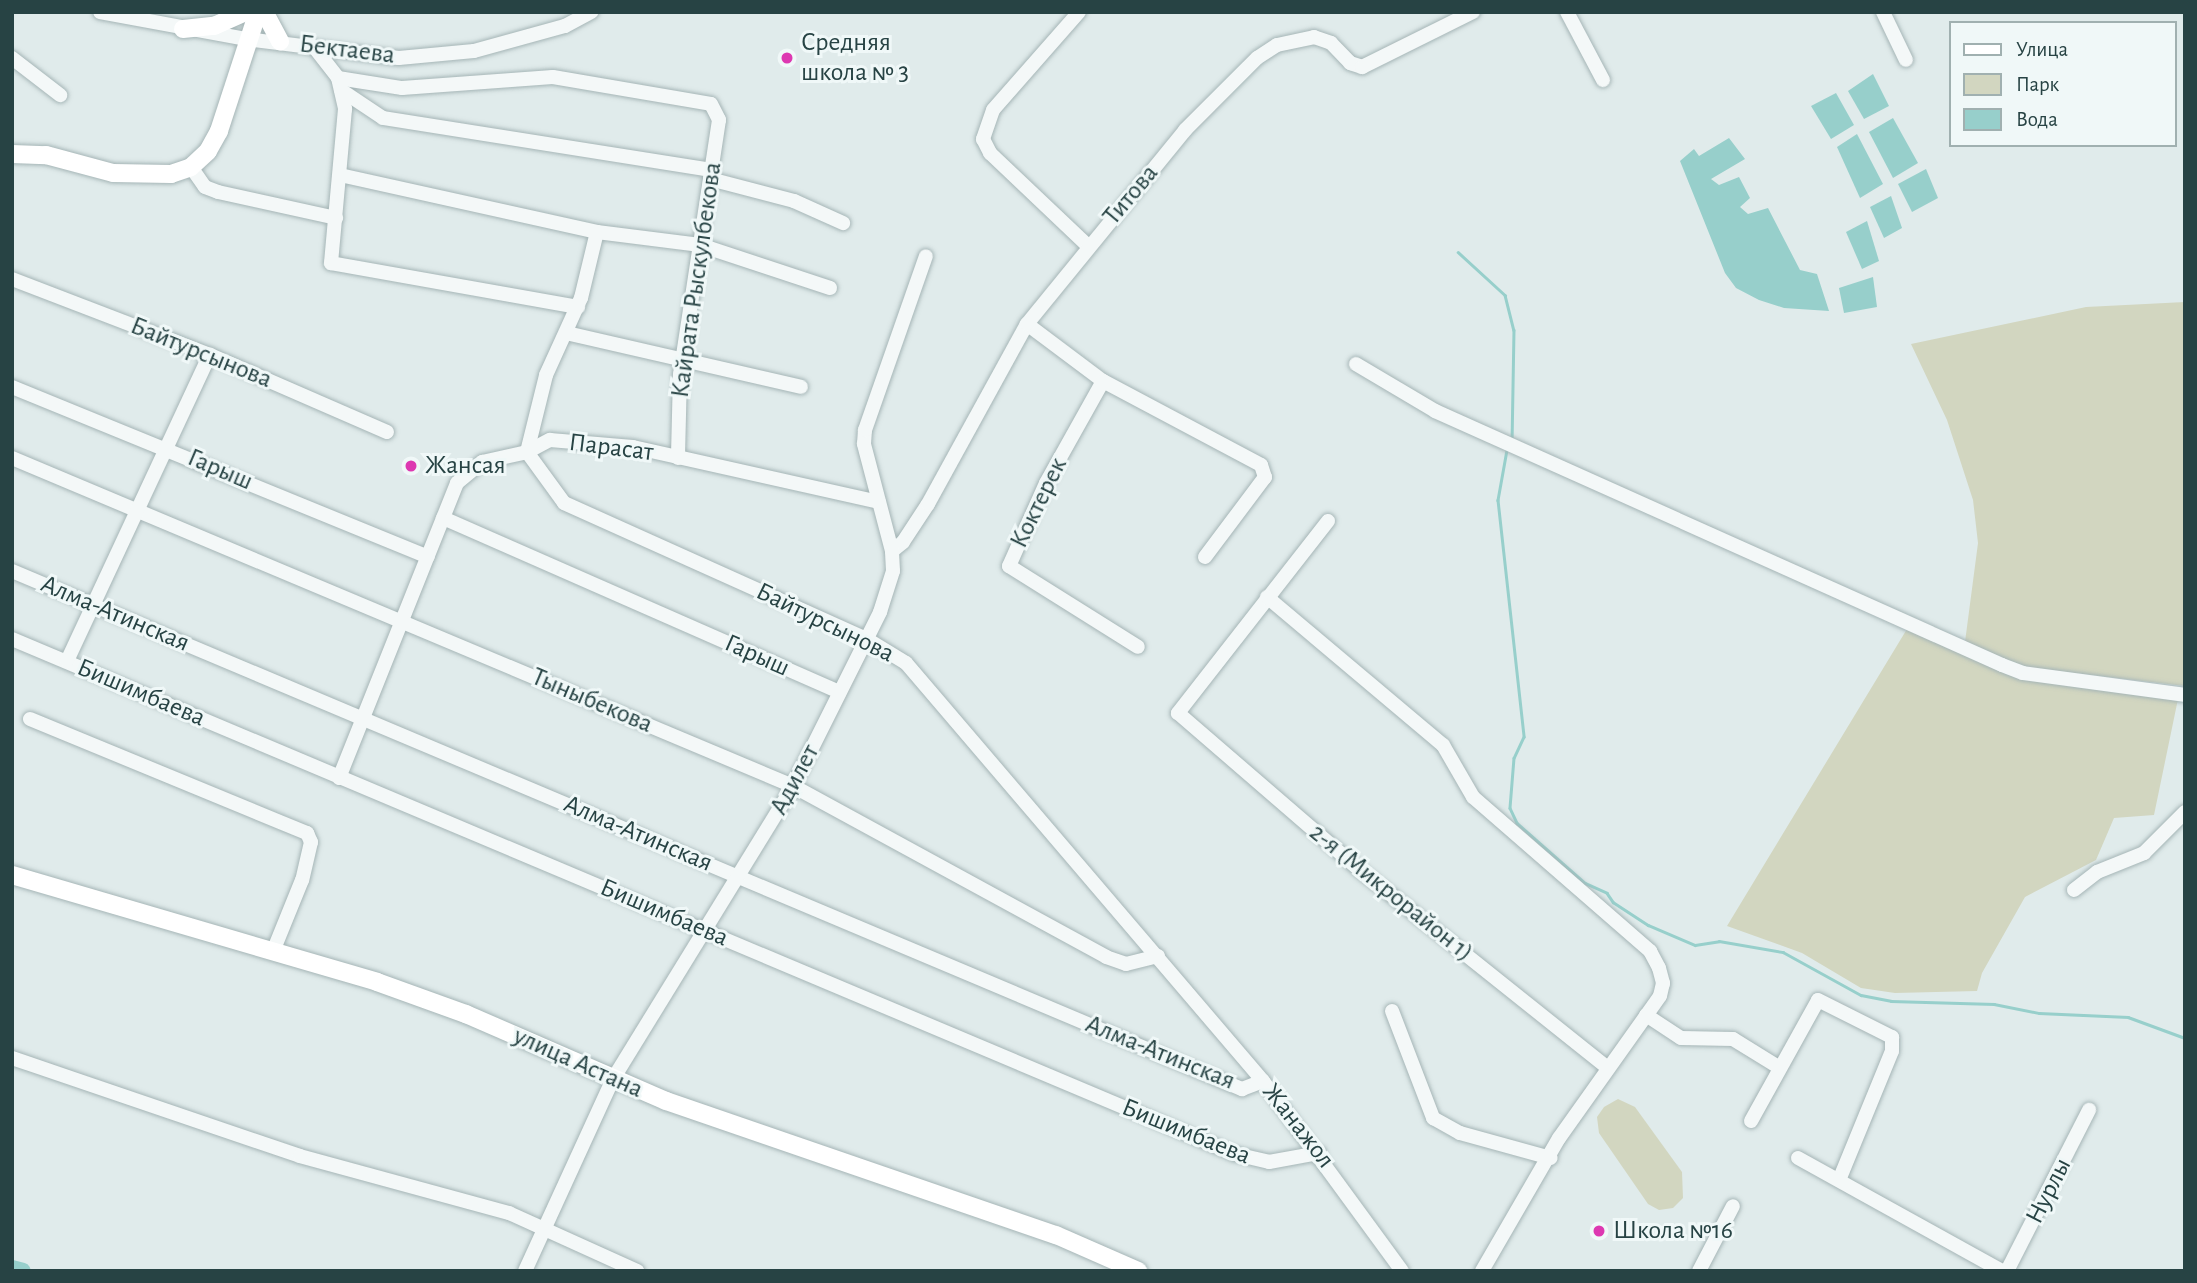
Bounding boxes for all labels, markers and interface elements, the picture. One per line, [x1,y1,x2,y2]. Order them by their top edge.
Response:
legend [1948,21,2176,147]
place label: Средняя школа № 3 [801,27,909,88]
street label: Бектаева [298,29,396,71]
text: Улица [2016,39,2068,60]
marker: Средняя школа № 3 [779,50,795,66]
text: Парк [2016,74,2059,95]
text: Вода [2016,109,2058,130]
street label: Титова [1097,158,1165,232]
street label: Кайрата Рыскулбекова [665,160,729,400]
street label: Байтурсынова [126,310,276,396]
street label: Парасат [567,427,655,469]
street label: Гарыш [183,442,257,498]
place label: Жансая [425,450,506,482]
street label: Коктерек [1004,453,1074,553]
marker: Жансая [403,458,419,474]
street label: Алма-Атинская [36,569,194,659]
street label: Байтурсынова [751,576,899,670]
street label: Гарыш [720,628,794,684]
street label: Бишимбаева [72,652,210,734]
street label: Тыныбекова [527,662,657,740]
street label: Адилет [764,739,826,821]
street label: Алма-Атинская [559,789,717,879]
street label: 2-я (Микрорайон 1) [1303,817,1479,969]
street label: Бишимбаева [595,872,733,954]
street label: Алма-Атинская [1081,1009,1239,1097]
street label: улица Астана [508,1021,648,1105]
street label: Жанажол [1255,1077,1341,1175]
street label: Бишимбаева [1117,1092,1255,1172]
street label: Нурлы [2019,1153,2079,1229]
place label: Школа №16 [1613,1215,1733,1247]
marker: Школа №16 [1591,1223,1607,1239]

